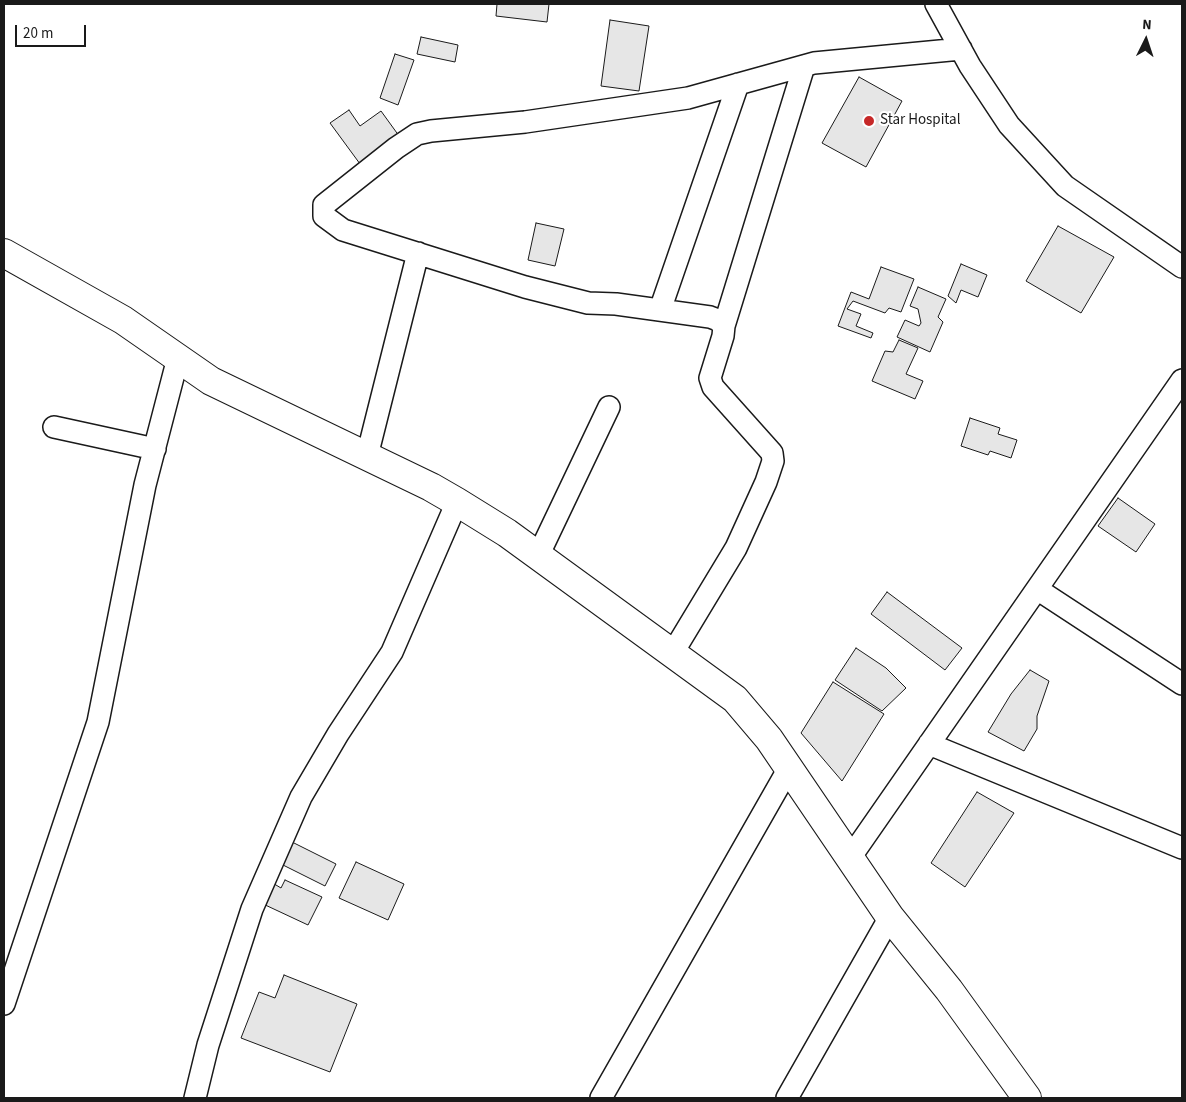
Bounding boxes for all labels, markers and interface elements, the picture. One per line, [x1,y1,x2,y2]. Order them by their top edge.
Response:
scale bar [18,15,89,47]
north arrow [1121,15,1171,65]
text: N [1142,15,1152,35]
text: 20 m [23,23,53,44]
place label: Star Hospital [880,112,960,130]
marker: Star Hospital [862,114,876,128]

